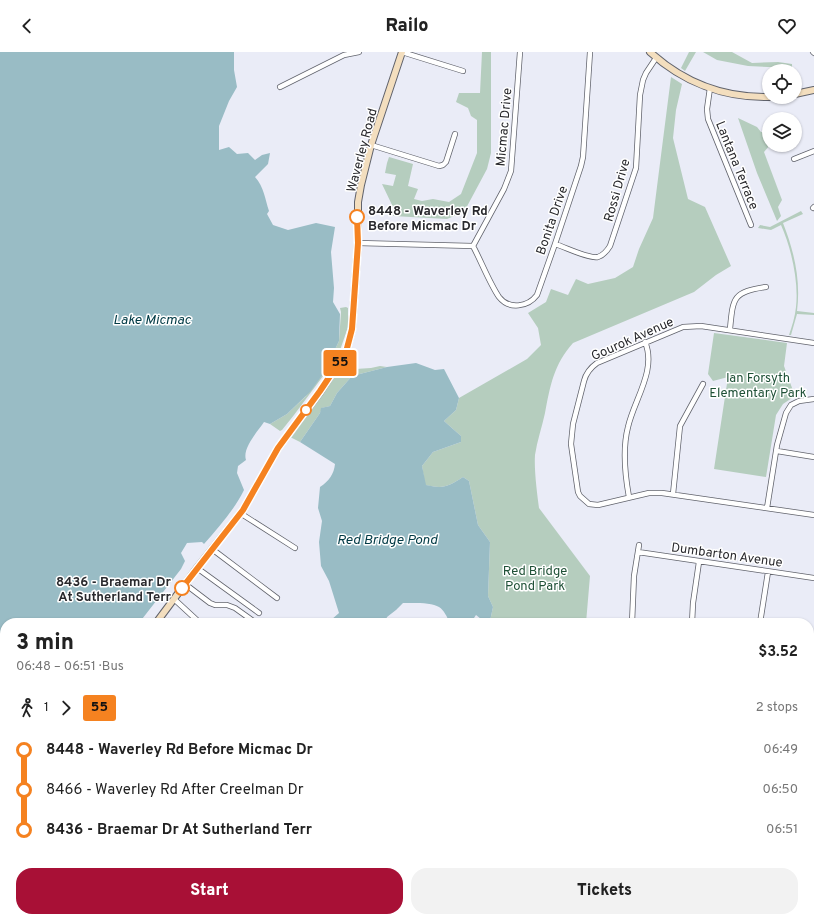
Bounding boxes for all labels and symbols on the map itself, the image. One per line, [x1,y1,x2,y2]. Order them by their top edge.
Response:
street label: Micmac Drive [494,87,516,167]
street label: Waverley Road [344,107,382,194]
street label: Lantana Terrace [711,119,761,212]
street label: Rossi Drive [601,157,635,224]
street label: Bonita Drive [534,184,572,257]
place label: 8448 - Waverley Rd Before Micmac Dr [368,204,488,235]
marker: 8448 - Waverley Rd Before Micmac Dr [349,209,365,225]
water label: Lake Micmac [113,312,191,329]
street label: Gourok Avenue [589,315,676,365]
line badge: 55 [322,350,358,376]
park label: Ian Forsyth Elementary Park [709,371,807,402]
unlabelled marker [300,404,312,416]
water label: Red Bridge Pond [337,532,439,549]
street label: Dumbarton Avenue [670,540,783,572]
park label: Red Bridge Pond Park [503,564,567,595]
place label: 8436 - Braemar Dr At Sutherland Terr [56,575,172,606]
marker: 8436 - Braemar Dr At Sutherland Terr [174,580,190,596]

